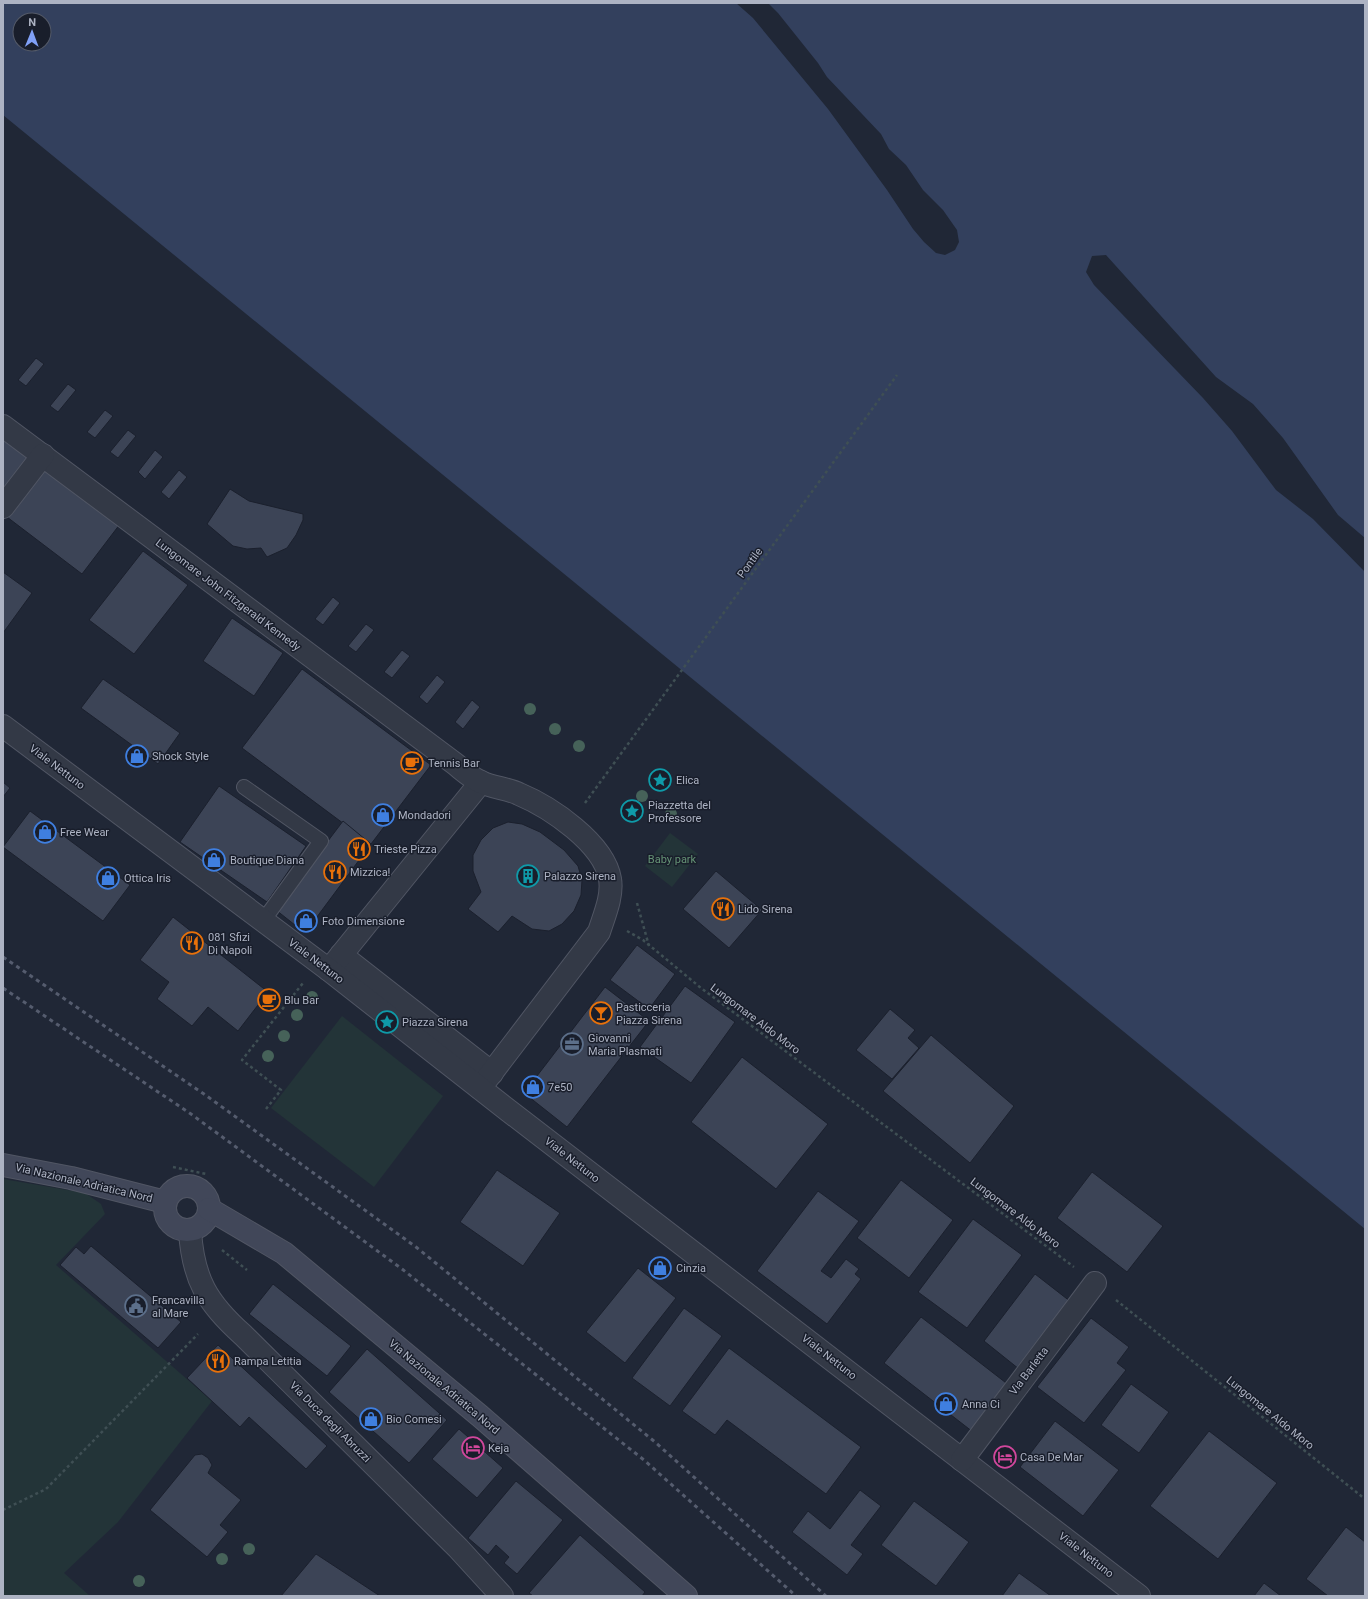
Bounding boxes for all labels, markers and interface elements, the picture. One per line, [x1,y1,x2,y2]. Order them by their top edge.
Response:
north arrow [12,12,52,52]
text: N [28,16,36,29]
street label: Lungomare John Fitzgerald Kennedy [153,536,304,654]
street label: Pontile [735,545,765,581]
street label: Viale Nettuno [27,742,87,792]
shop icon: Shock Style [124,743,150,769]
place label: Shock Style [152,750,209,763]
cafe icon: Tennis Bar [399,750,425,776]
place label: Tennis Bar [428,757,480,770]
place icon: Elica [647,767,673,793]
place label: Elica [676,774,699,787]
place icon: Piazzetta del Professore [619,798,645,824]
place label: Piazzetta del Professore [648,799,711,825]
shop icon: Mondadori [370,802,396,828]
place label: Mondadori [398,809,451,822]
shop icon: Free Wear [32,819,58,845]
place label: Free Wear [60,826,109,839]
restaurant icon: Trieste Pizza [346,836,372,862]
place label: Trieste Pizza [374,843,437,856]
shop icon: Boutique Diana [201,847,227,873]
park label: Baby park [648,853,697,866]
place label: Boutique Diana [230,854,304,867]
restaurant icon: Mizzica! [322,859,348,885]
building icon: Palazzo Sirena [515,863,541,889]
shop icon: Ottica Iris [95,865,121,891]
place label: Mizzica! [350,866,391,879]
place label: Palazzo Sirena [544,870,616,883]
place label: Ottica Iris [124,872,171,885]
restaurant icon: Lido Sirena [710,896,736,922]
place label: Lido Sirena [738,903,793,916]
shop icon: Foto Dimensione [293,908,319,934]
place label: Foto Dimensione [322,915,405,928]
restaurant icon: 081 Sfizi Di Napoli [179,930,205,956]
place label: 081 Sfizi Di Napoli [208,931,252,957]
street label: Viale Nettuno [286,936,346,986]
street label: Lungomare Aldo Moro [708,981,802,1057]
cafe icon: Blu Bar [256,987,282,1013]
place label: Blu Bar [284,994,319,1007]
bar icon: Pasticceria Piazza Sirena [588,1000,614,1026]
place label: Pasticceria Piazza Sirena [616,1001,682,1027]
place icon: Piazza Sirena [374,1009,400,1035]
place label: Piazza Sirena [402,1016,468,1029]
office icon: Giovanni Maria Plasmati [559,1031,585,1057]
place label: Giovanni Maria Plasmati [588,1032,662,1058]
shop icon: 7e50 [520,1074,546,1100]
place label: 7e50 [548,1081,572,1094]
street label: Viale Nettuno [542,1134,602,1186]
street label: Via Nazionale Adriatica Nord [14,1161,154,1205]
street label: Lungomare Aldo Moro [968,1175,1062,1251]
shop icon: Cinzia [647,1255,673,1281]
place label: Cinzia [676,1262,706,1275]
public building icon: Francavilla al Mare [123,1293,149,1319]
place label: Francavilla al Mare [152,1294,205,1320]
street label: Viale Nettuno [799,1331,859,1383]
street label: Via Nazionale Adriatica Nord [386,1337,502,1437]
street label: Via Barletta [1007,1344,1051,1398]
restaurant icon: Rampa Letitia [205,1348,231,1374]
place label: Rampa Letitia [234,1355,302,1368]
street label: Lungomare Aldo Moro [1224,1374,1316,1452]
street label: Via Duca degli Abruzzi [287,1379,373,1465]
shop icon: Anna Ci [933,1391,959,1417]
place label: Anna Ci [962,1398,1000,1411]
shop icon: Bio Comesi [358,1406,384,1432]
place label: Bio Comesi [386,1413,442,1426]
hotel icon: Keja [460,1435,486,1461]
place label: Keja [488,1442,509,1455]
hotel icon: Casa De Mar [992,1444,1018,1470]
place label: Casa De Mar [1020,1451,1083,1464]
street label: Viale Nettuno [1056,1529,1116,1581]

